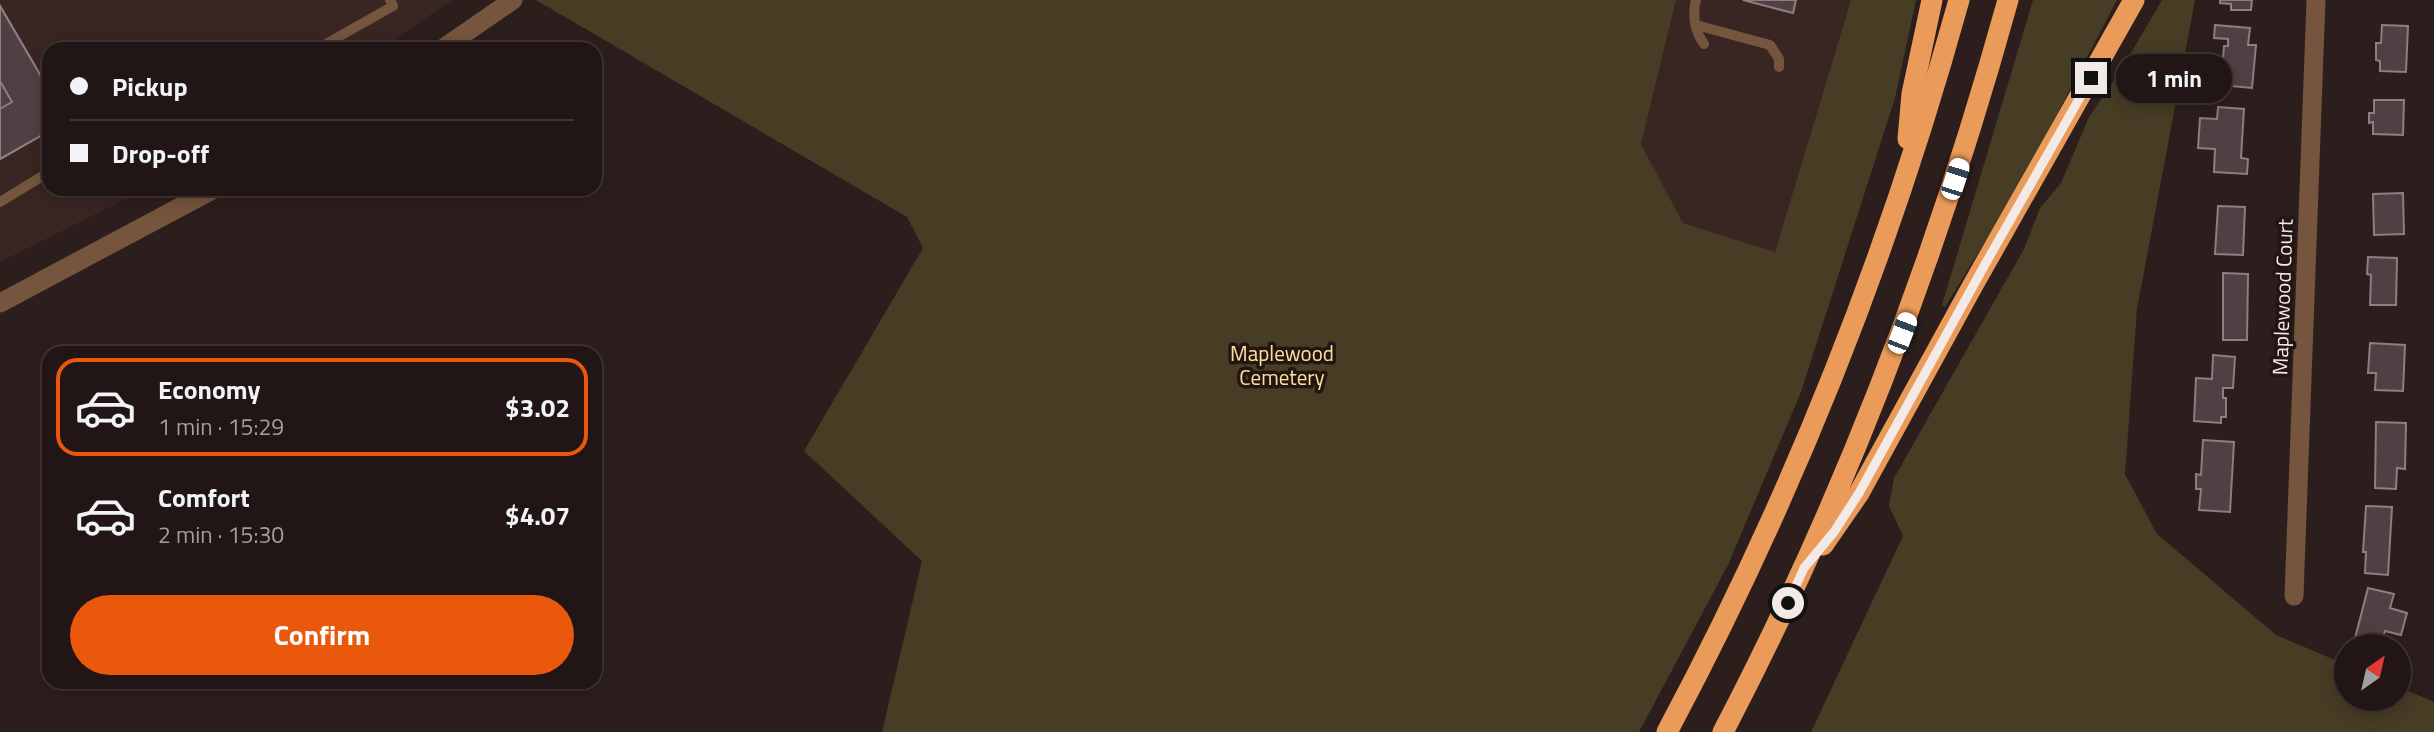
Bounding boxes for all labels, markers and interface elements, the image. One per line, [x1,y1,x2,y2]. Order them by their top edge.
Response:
callout: 1 min [2116,54,2231,102]
text: 1 min [2146,61,2202,96]
route end [2075,62,2107,94]
text: Pickup [112,67,188,106]
text: Drop-off [112,134,209,173]
car [1939,156,1972,202]
street label: Maplewood Court [2263,218,2301,376]
car [1885,310,1920,356]
park label: Maplewood Cemetery [1230,337,1334,393]
text: Economy [158,370,260,409]
icon: car [74,376,137,439]
text: $3.02 [505,388,570,427]
text: 1 min · 15:29 [158,409,284,444]
text: Comfort [158,478,250,517]
icon: car [74,484,137,547]
text: $4.07 [505,496,570,535]
text: 2 min · 15:30 [158,517,284,552]
route start [1772,587,1804,619]
button: Confirm [70,595,574,675]
north arrow [2334,634,2412,710]
map controls [2334,634,2411,711]

